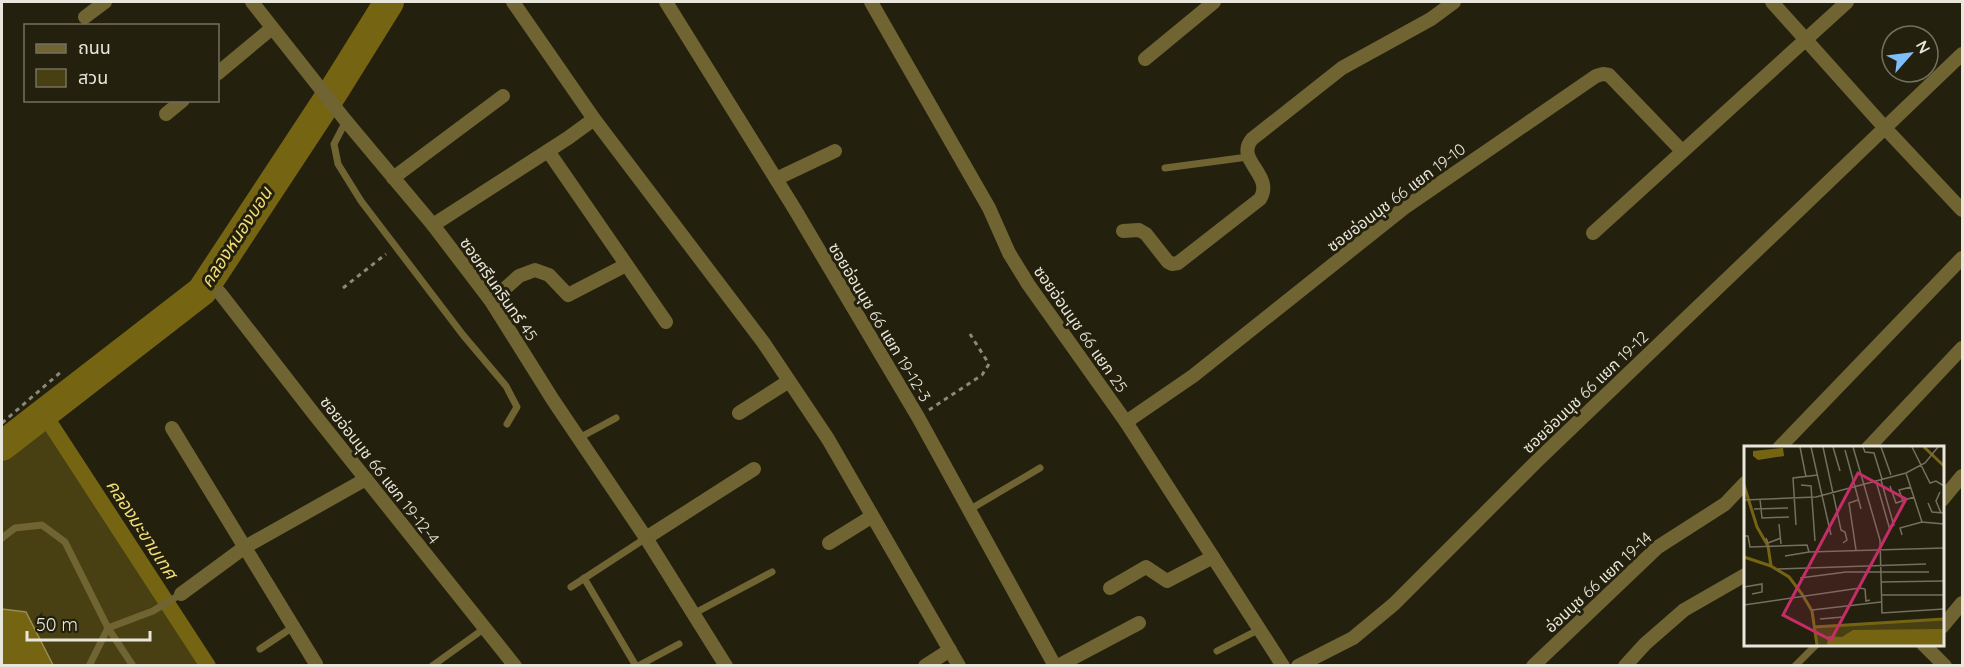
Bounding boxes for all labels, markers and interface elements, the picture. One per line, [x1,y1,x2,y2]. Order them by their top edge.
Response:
legend [24,24,219,102]
north arrow [1880,24,1940,84]
text: ถนน [78,36,111,59]
text: N [1912,37,1935,57]
text: สวน [78,66,108,89]
street label: ซอยอ่อนนุช 66 แยก 19-10 [1323,138,1469,256]
water label: คลองหนองบอน [195,182,278,292]
street label: ซอยศรีนครินทร์ 45 [456,233,542,345]
street label: ซอยอ่อนนุช 66 แยก 19-12-3 [825,239,935,405]
street label: ซอยอ่อนนุช 66 แยก 25 [1030,262,1132,396]
street label: ซอยอ่อนนุช 66 แยก 19-12 [1518,327,1652,457]
street label: ซอยอ่อนนุช 66 แยก 19-12-4 [316,392,444,548]
inset map [1744,446,1943,646]
water label: คลองมะขามเทศ [101,475,184,585]
street label: อ่อนนุช 66 แยก 19-14 [1540,527,1656,637]
scale bar [27,604,150,642]
text: 50 m [36,613,78,636]

